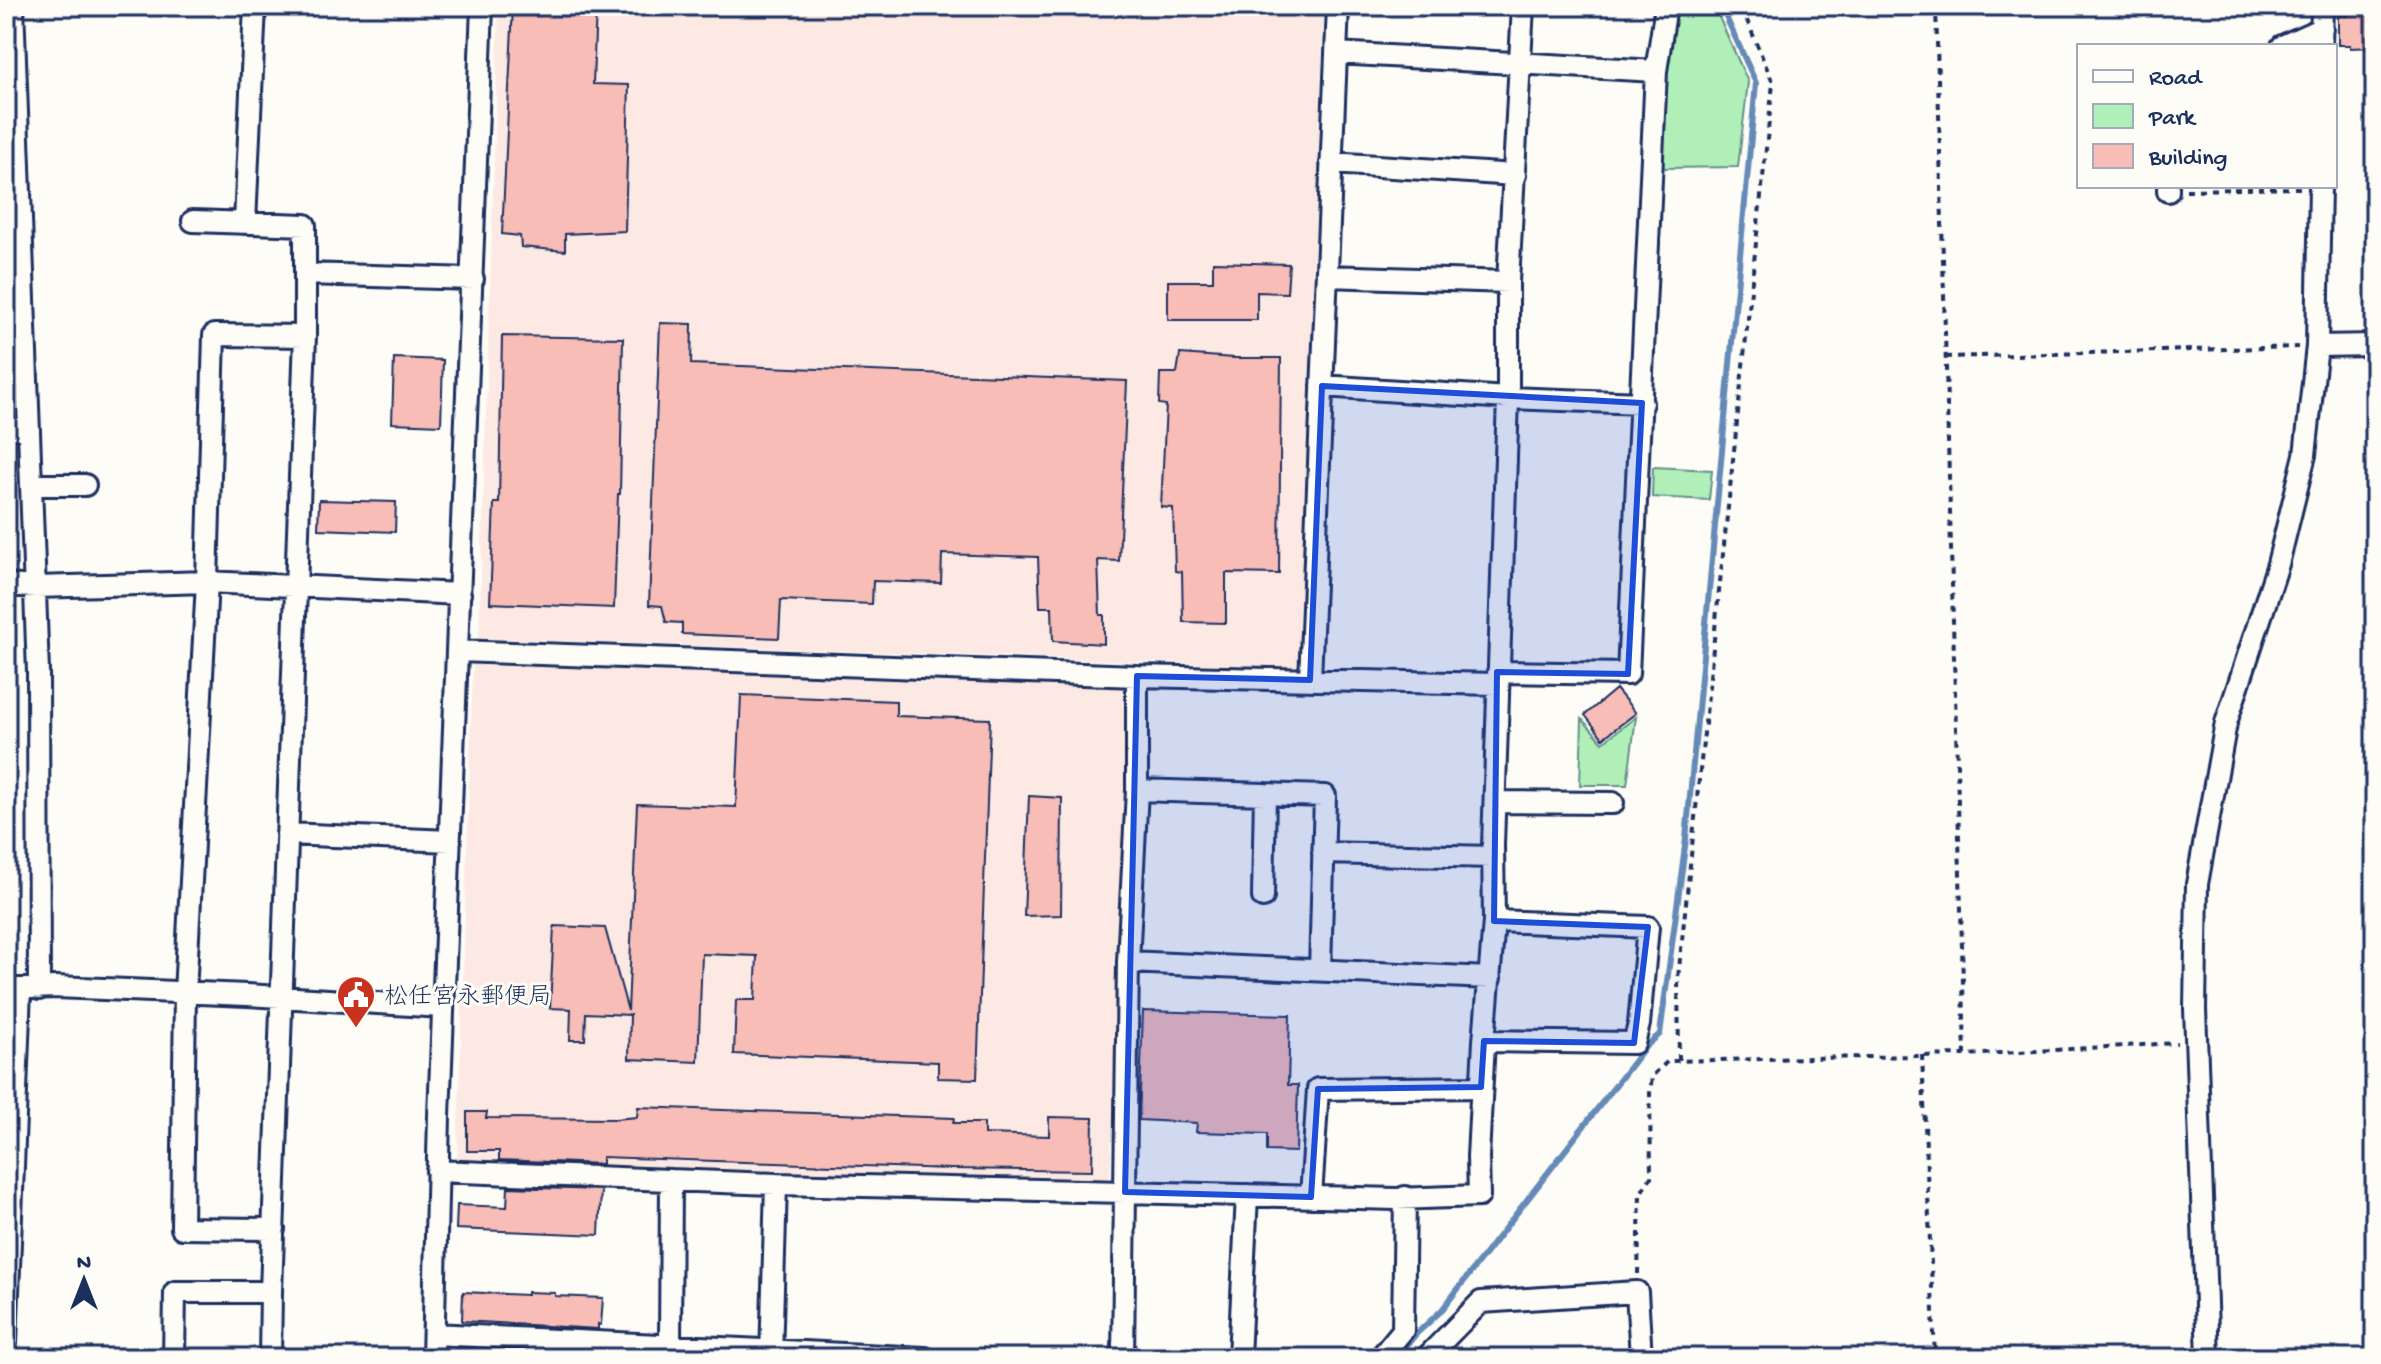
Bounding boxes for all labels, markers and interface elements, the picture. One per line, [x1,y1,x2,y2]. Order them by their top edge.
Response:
legend [2077,44,2337,188]
text: Road [2149,65,2203,94]
text: Park [2148,105,2197,134]
text: Building [2148,145,2227,174]
public building icon: 松任宮永郵便局 [335,974,377,1029]
place label: 松任宮永郵便局 [384,983,552,1013]
north arrow [44,1240,124,1320]
text: N [77,1251,91,1277]

